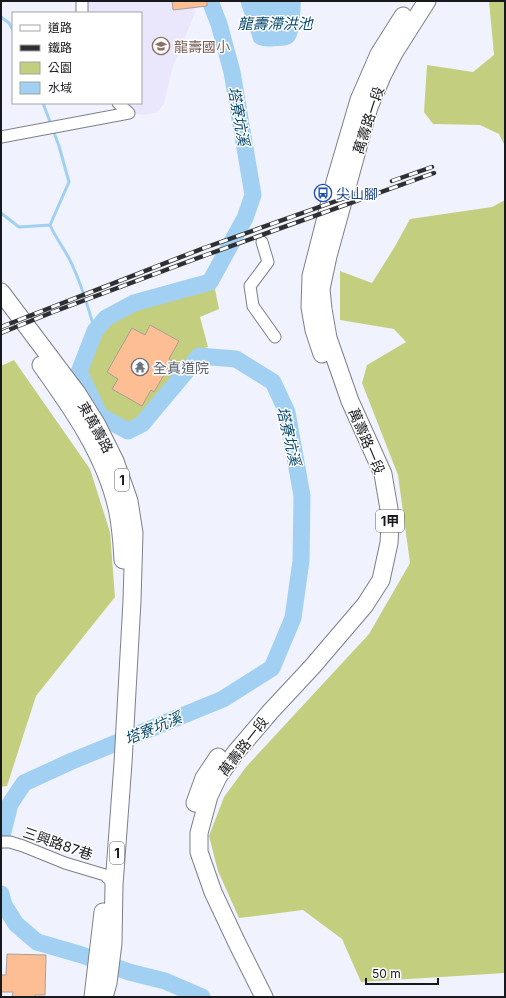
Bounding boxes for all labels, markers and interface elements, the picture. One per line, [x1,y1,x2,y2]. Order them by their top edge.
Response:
legend [12,12,142,104]
water label: 龍壽滯洪池 [237,14,314,33]
text: 道路 [48,20,72,35]
school or university icon: 龍壽國小 [151,36,171,56]
place label: 龍壽國小 [174,38,230,55]
text: 鐵路 [48,40,72,55]
text: 公園 [48,60,72,75]
text: 水域 [48,80,72,95]
street label: 萬壽路一段 [349,84,387,156]
water label: 塔寮坑溪 [224,85,254,149]
bus stop icon: 尖山腳 [313,183,333,203]
place label: 尖山腳 [336,185,378,202]
temple icon: 全真道院 [130,357,150,377]
place label: 全真道院 [153,359,209,376]
street label: 東萬壽路 [75,398,117,456]
water label: 塔寮坑溪 [273,405,305,469]
street label: 萬壽路一段 [346,405,388,477]
road number: 1 [115,469,129,491]
road number: 1甲 [376,510,404,532]
water label: 塔寮坑溪 [122,707,186,748]
street label: 萬壽路一段 [215,713,271,779]
street label: 三興路87巷 [21,823,95,863]
road number: 1 [110,842,124,864]
scale bar [366,960,438,986]
text: 50 m [372,966,401,981]

